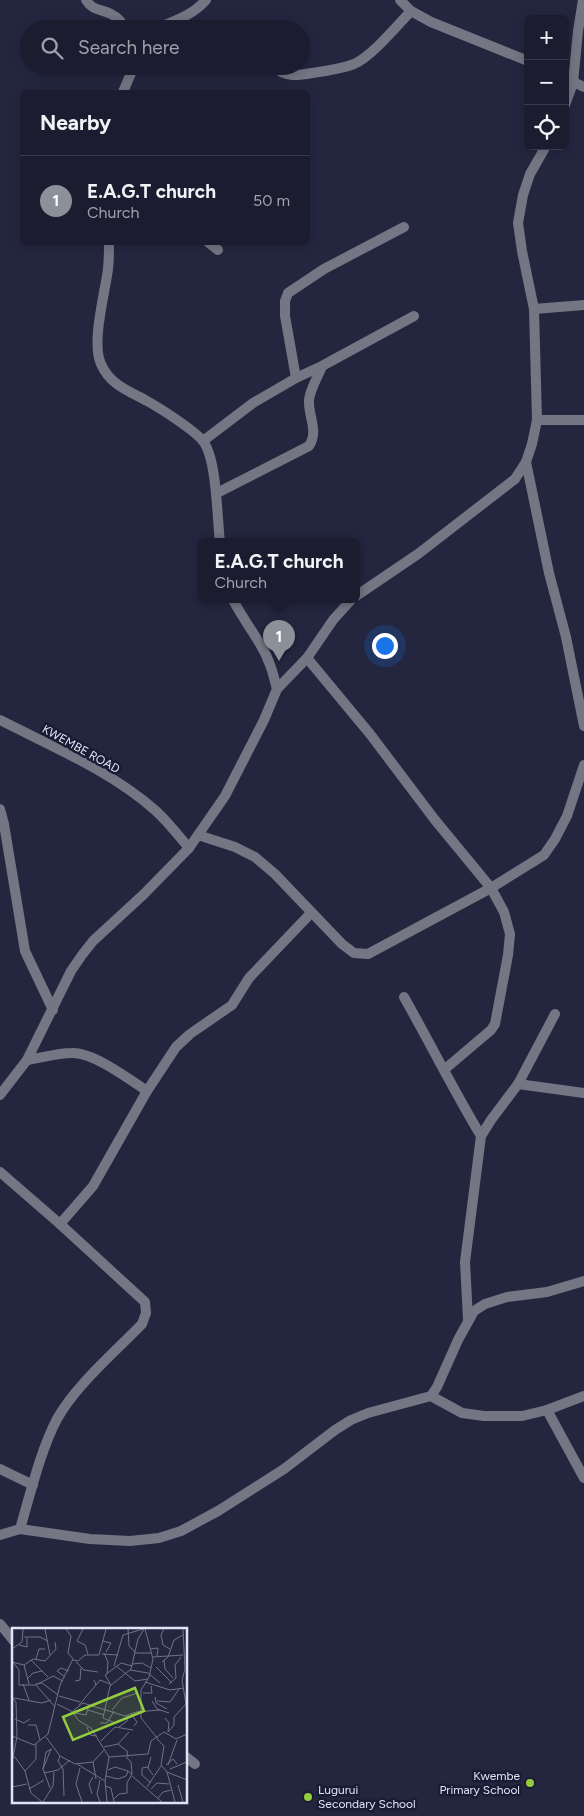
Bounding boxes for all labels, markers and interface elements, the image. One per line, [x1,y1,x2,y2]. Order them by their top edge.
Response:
map controls [524,15,569,150]
button: + [524,15,569,60]
search box [20,20,310,75]
icon: search [38,34,66,62]
text: Search here [78,36,180,59]
button: − [524,60,569,105]
button: locate [524,105,569,150]
text: Nearby [40,110,111,135]
text: E.A.G.T church [87,180,216,203]
text: 1 [53,191,59,210]
text: 50 m [253,191,290,210]
text: Church [87,203,139,222]
popup [198,538,360,603]
text: E.A.G.T church [214,550,344,573]
text: Church [214,573,267,592]
pin: 1 [263,620,295,661]
your location [372,633,398,659]
street label: KWEMBE ROAD [40,722,122,776]
inset map [12,1628,188,1804]
place label: Kwembe Primary School [439,1769,520,1797]
marker: Kwembe Primary School [524,1777,536,1789]
place label: Lugurui Secondary School [318,1783,416,1811]
marker: Lugurui Secondary School [302,1791,314,1803]

